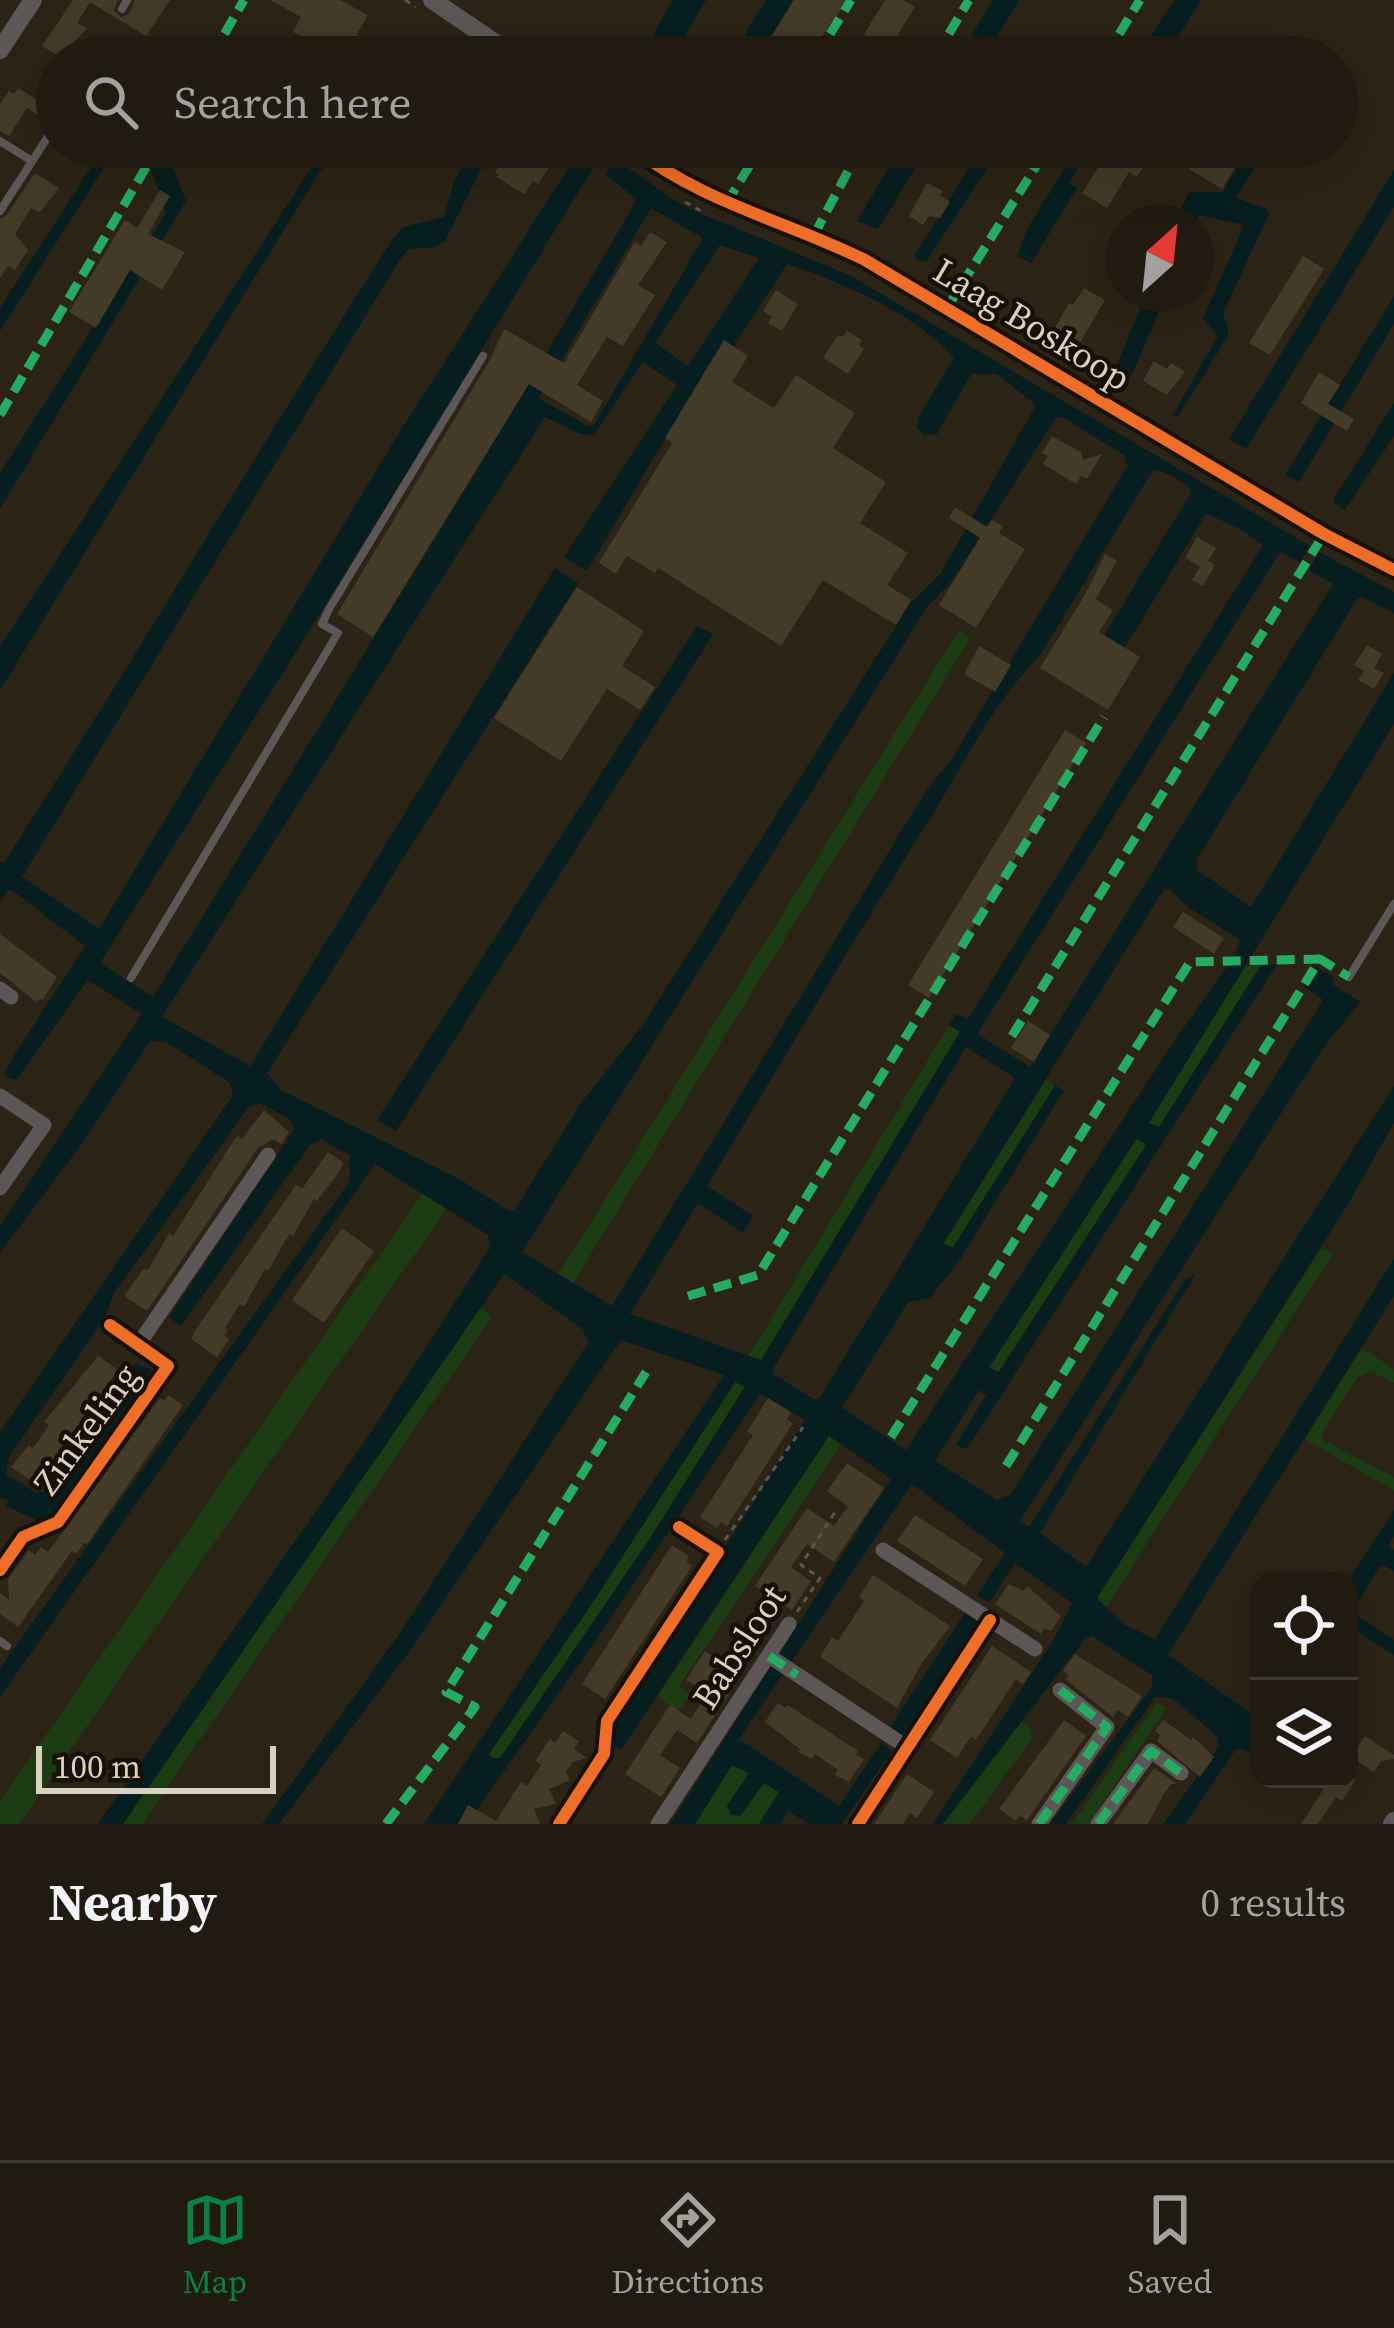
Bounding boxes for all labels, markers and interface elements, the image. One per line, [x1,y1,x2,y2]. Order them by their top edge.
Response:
search box [36,36,1358,168]
icon: search [78,69,144,135]
text: Search here [174,71,411,133]
north arrow [1106,204,1214,312]
street label: Laag Boskoop [924,246,1140,402]
street label: Zinkeling [22,1353,150,1505]
map controls [1250,1572,1358,1788]
button: locate [1250,1572,1358,1680]
street label: Babsloot [681,1575,797,1718]
button: layers [1250,1680,1358,1788]
scale bar [36,1740,276,1793]
text: 100 m [54,1744,141,1789]
text: Nearby [48,1867,217,1937]
text: 0 results [1201,1876,1346,1929]
tab: Map [182,2187,248,2304]
tab: Directions [611,2187,764,2304]
tab: Saved [1128,2187,1212,2304]

